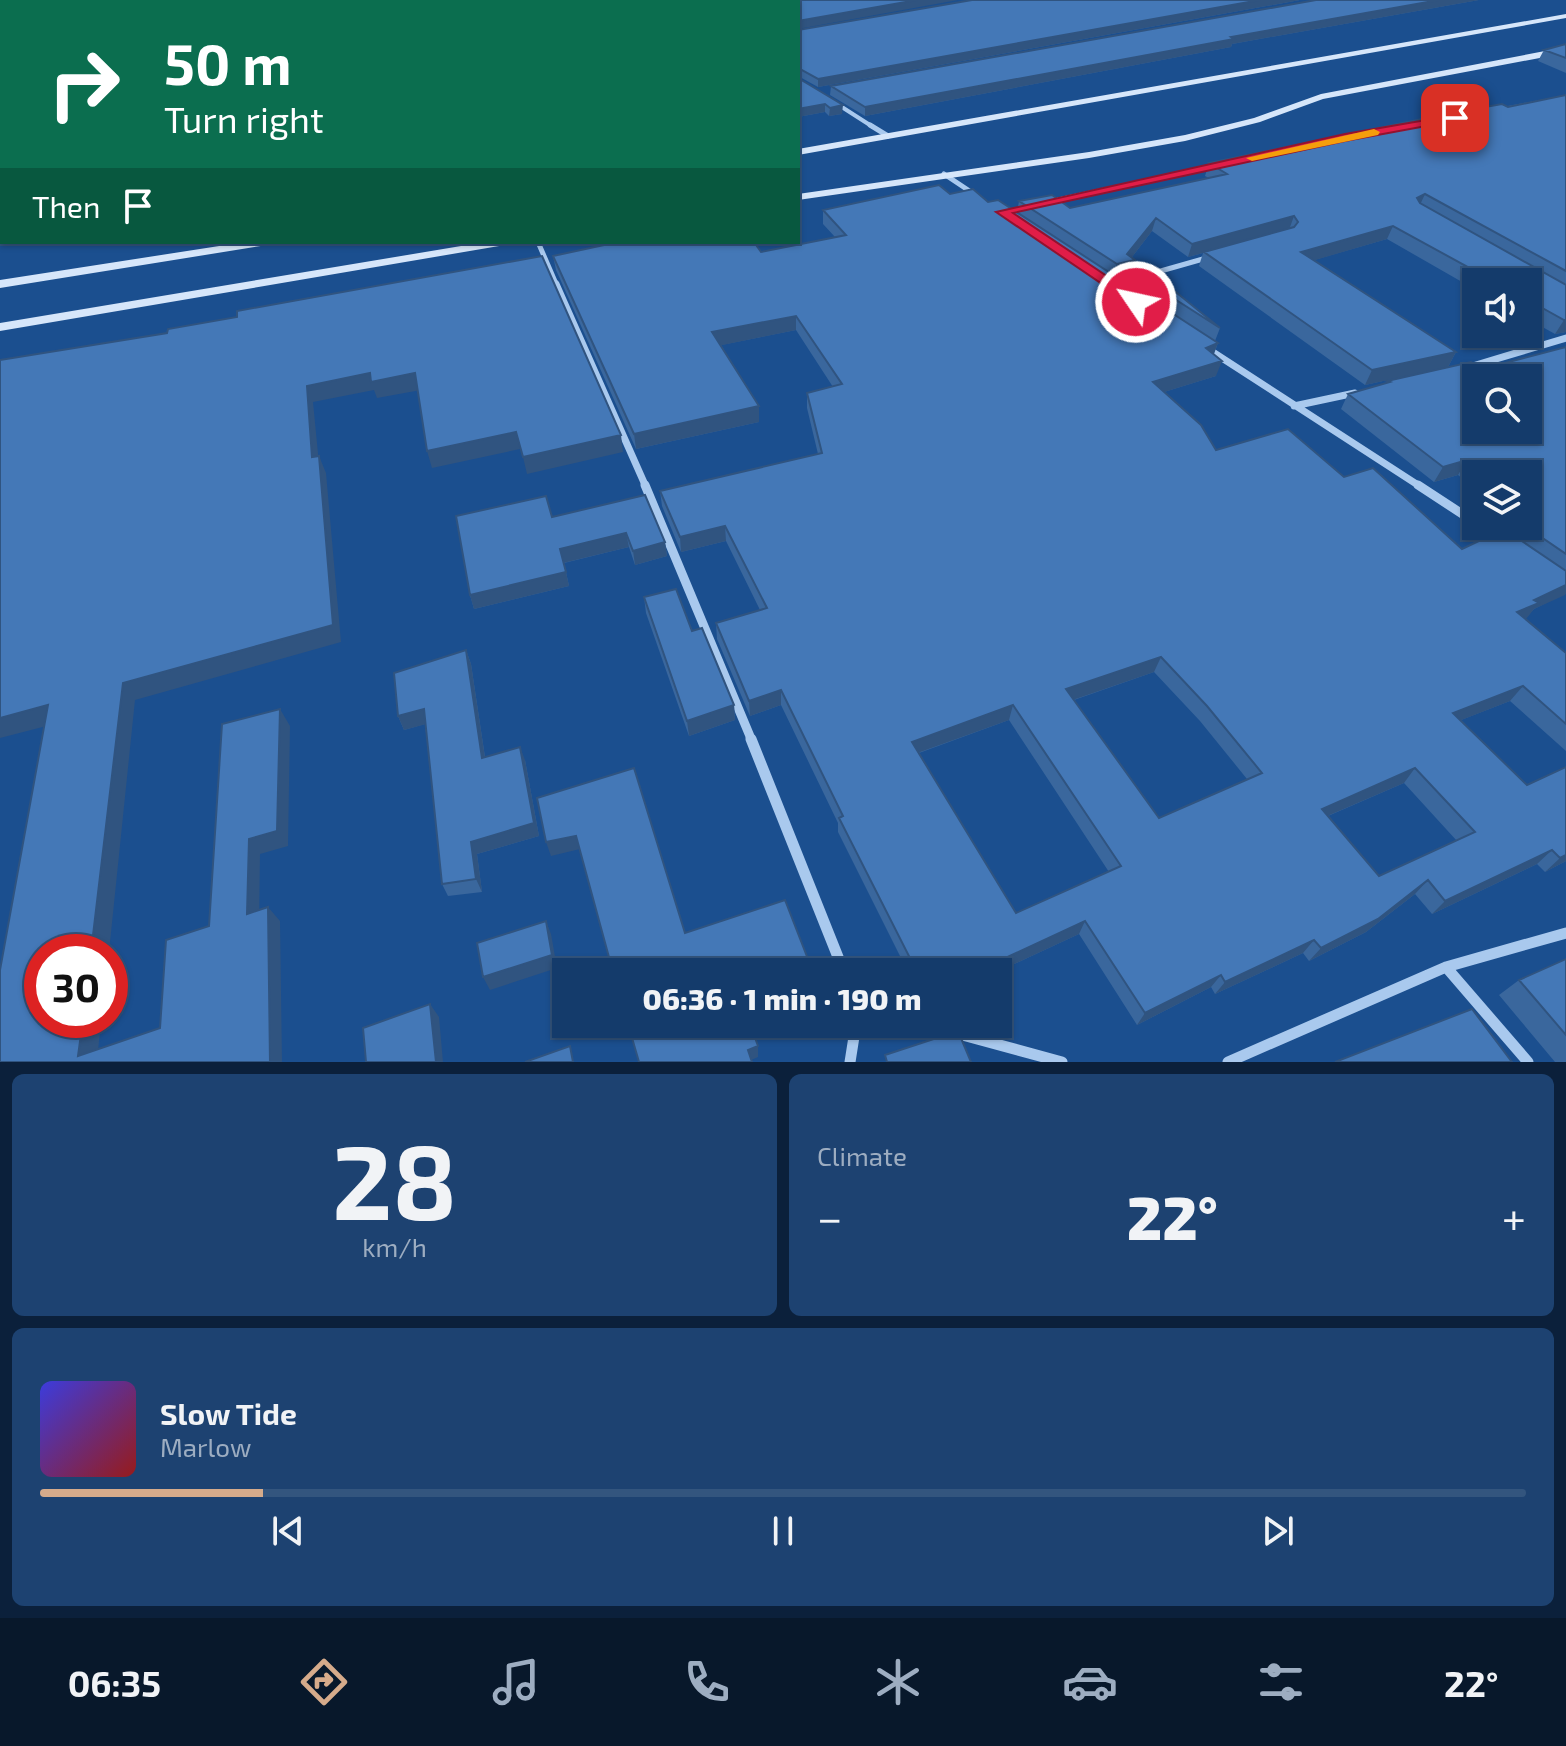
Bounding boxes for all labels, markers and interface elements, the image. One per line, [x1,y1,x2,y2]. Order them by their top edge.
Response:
text: 50 m [164,29,292,96]
icon: right [32,32,136,136]
pin [1421,84,1489,152]
icon: arrive [1433,96,1477,140]
text: Turn right [164,97,324,140]
icon: arrive [116,184,160,228]
text: Then [32,188,100,224]
position arrow [1094,260,1178,344]
map controls [1462,268,1542,540]
button: sound [1462,268,1542,348]
button: search [1462,364,1542,444]
button: layers [1462,460,1542,540]
speed limit sign: 30 [24,934,128,1038]
text: 06:36 · 1 min · 190 m [643,980,921,1016]
text: 28 [332,1116,457,1241]
text: Climate [817,1140,907,1171]
text: 22° [1127,1180,1218,1252]
text: − [817,1190,843,1243]
text: + [1502,1190,1526,1243]
text: km/h [362,1231,427,1262]
text: Slow Tide [160,1395,297,1431]
text: Marlow [160,1431,251,1462]
icon: previous [266,1509,310,1553]
icon: pause [761,1509,805,1553]
icon: next [1256,1509,1300,1553]
icon: directions [296,1654,352,1710]
icon: music [488,1654,544,1710]
icon: phone [679,1654,735,1710]
icon: climate [870,1654,926,1710]
icon: car [1062,1654,1118,1710]
icon: filters [1253,1654,1309,1710]
text: 06:35 [68,1661,161,1704]
text: 22° [1444,1661,1498,1704]

